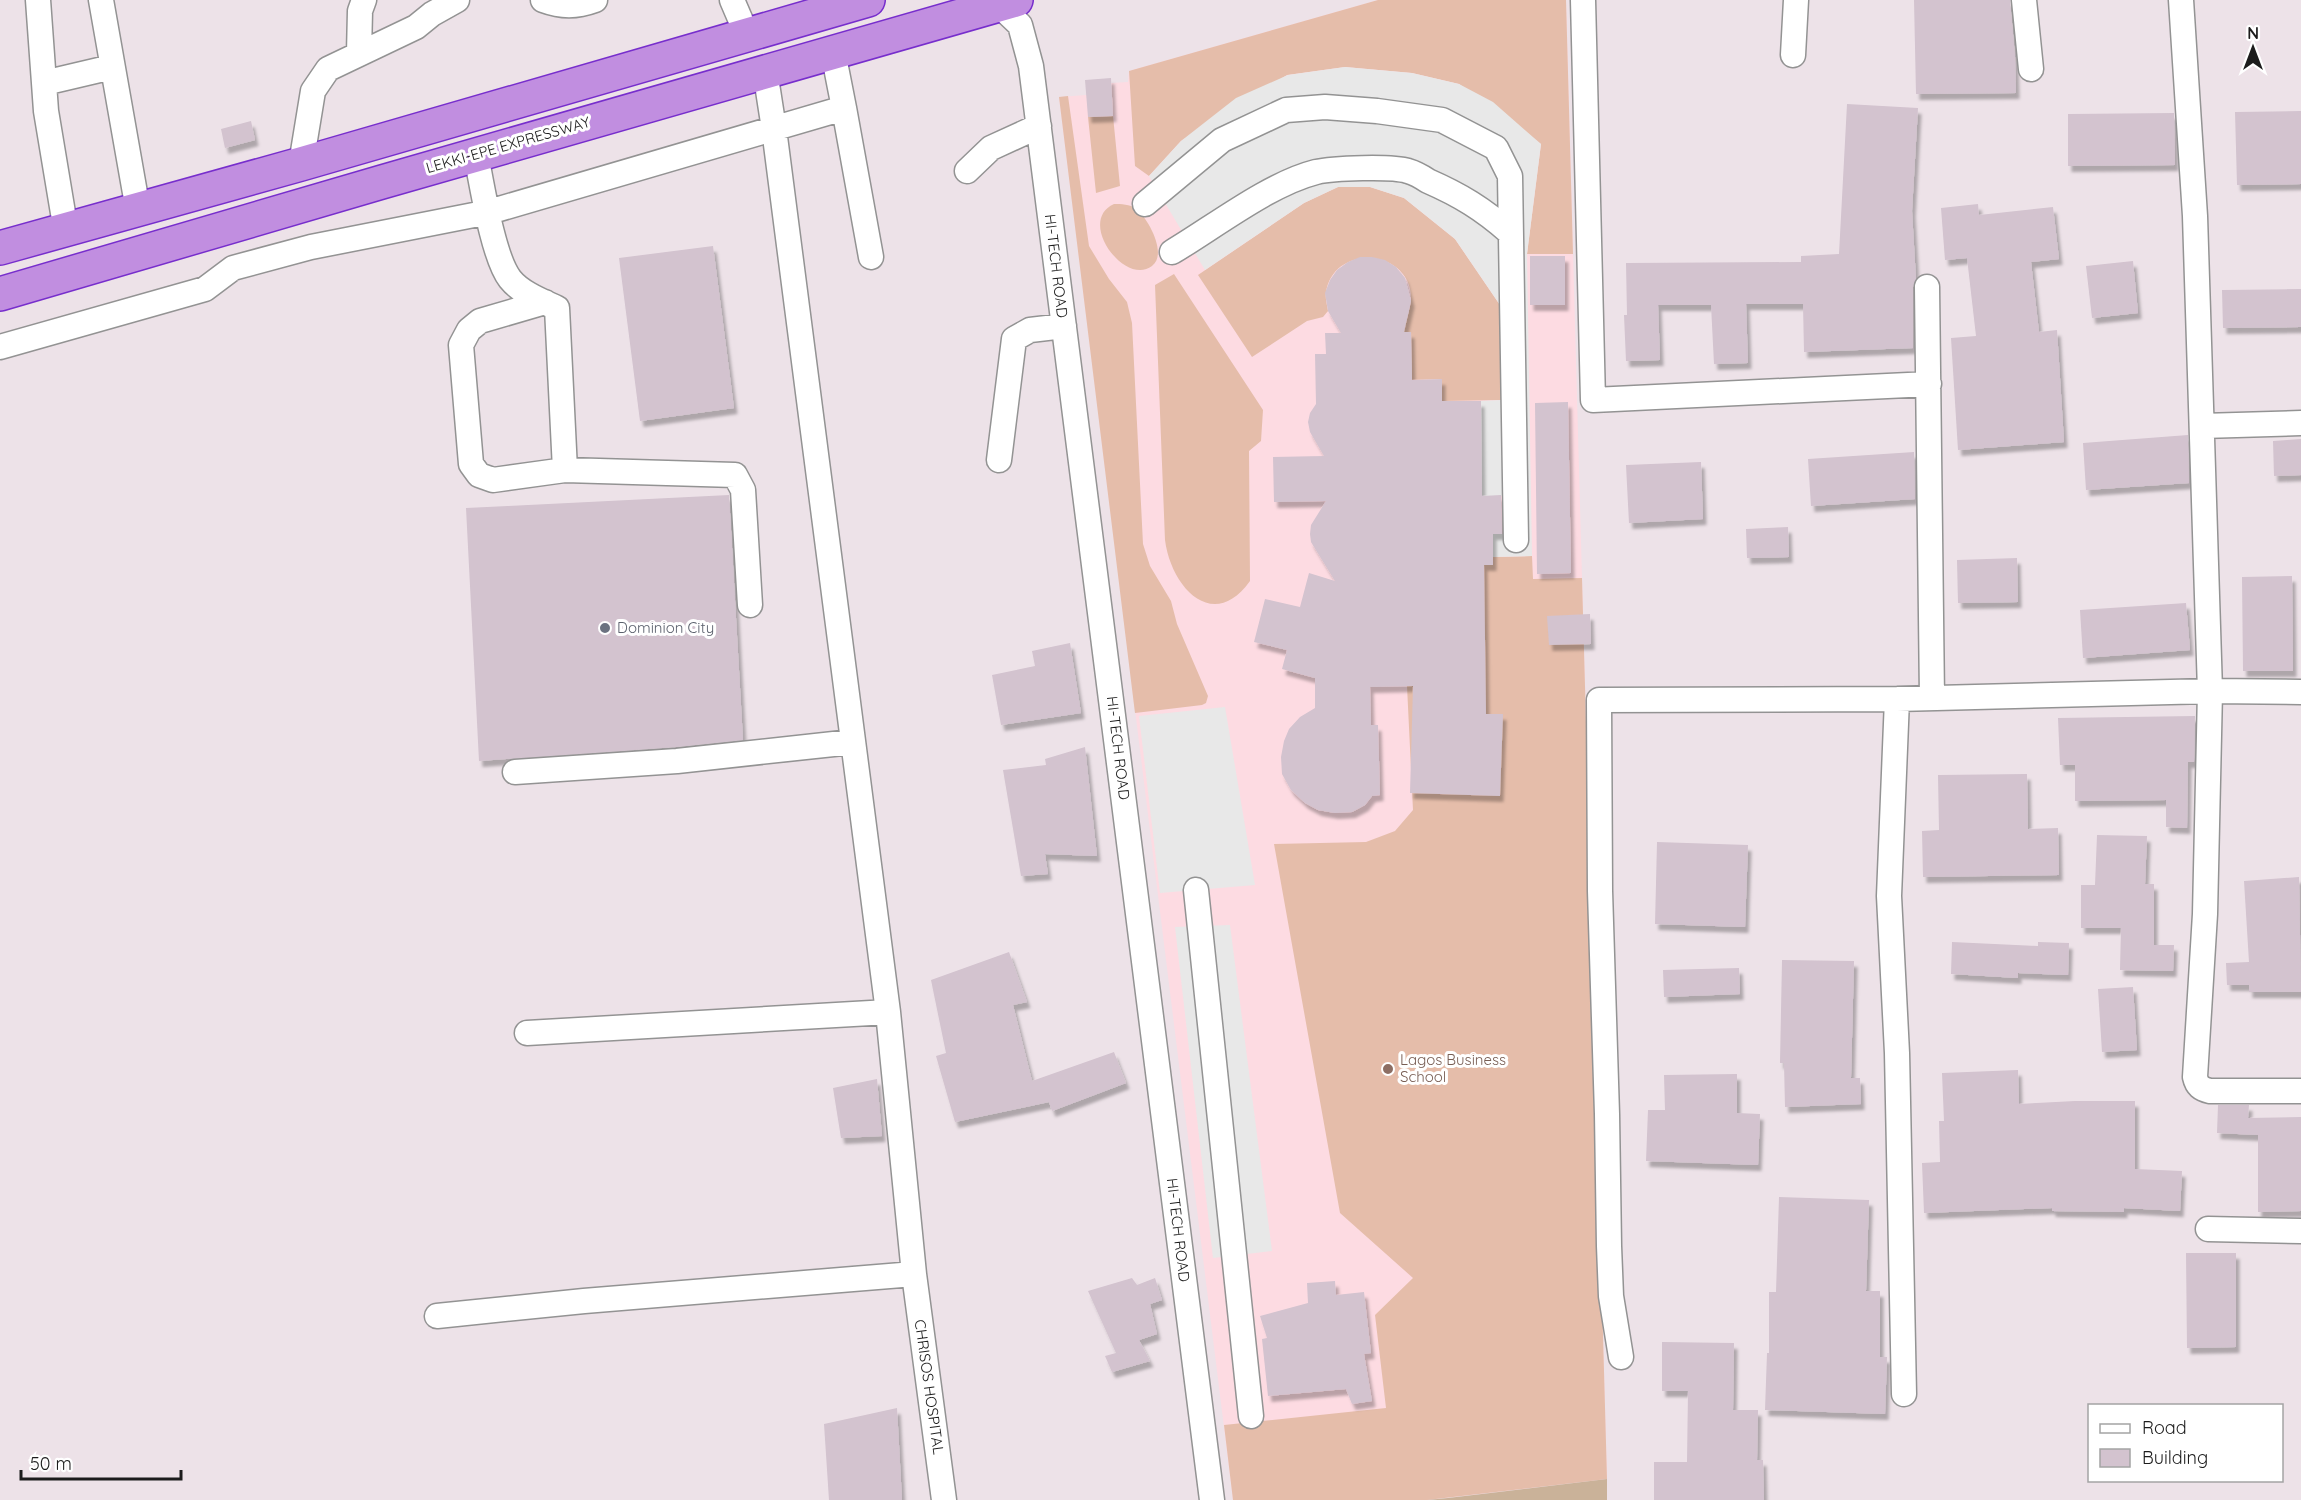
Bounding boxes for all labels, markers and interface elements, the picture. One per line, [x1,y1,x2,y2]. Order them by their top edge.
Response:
north arrow [2223,18,2283,78]
text: N [2247,23,2259,43]
street label: LEKKI-EPE EXPRESSWAY [424,112,593,177]
street label: HI-TECH ROAD [1041,213,1072,319]
place label: Dominion City [617,618,714,637]
marker: Dominion City [598,621,612,635]
street label: HI-TECH ROAD [1103,695,1134,801]
place label: Lagos Business School [1400,1050,1506,1086]
marker: Lagos Business School [1381,1062,1395,1076]
street label: HI-TECH ROAD [1163,1177,1194,1283]
street label: CHRISOS HOSPITAL [911,1318,948,1456]
legend [2088,1404,2283,1482]
text: Road [2142,1416,2187,1439]
scale bar [21,1443,182,1481]
text: Building [2142,1446,2208,1469]
text: 50 m [30,1452,72,1475]

